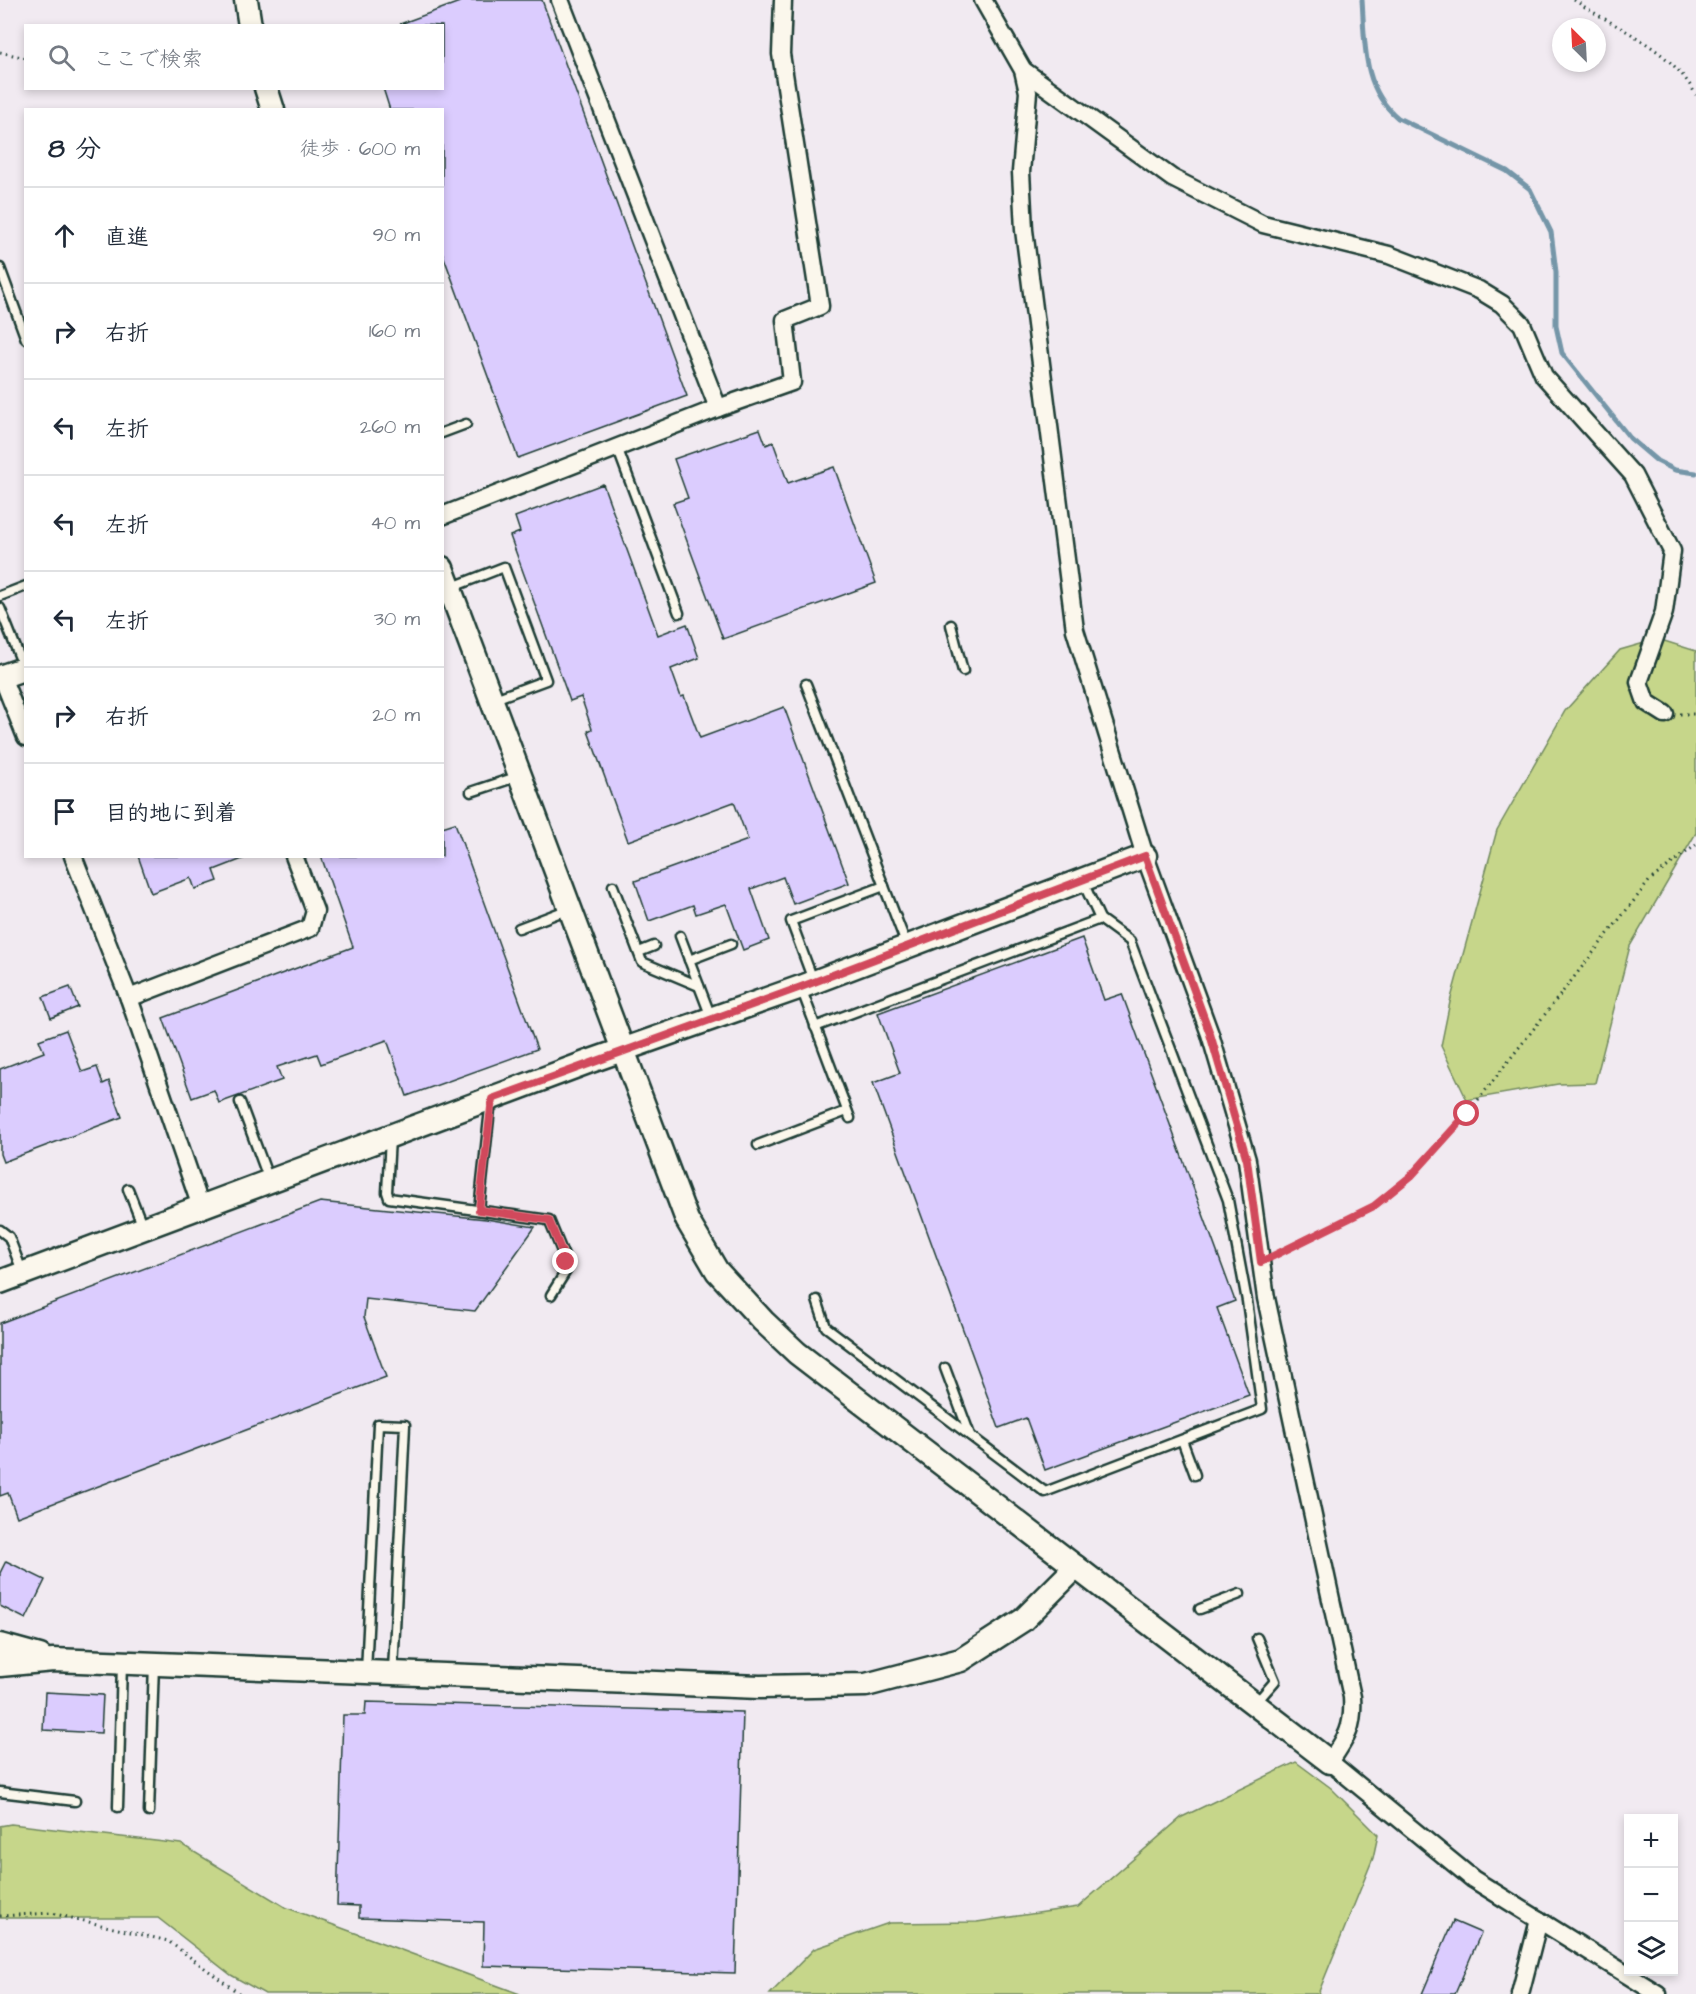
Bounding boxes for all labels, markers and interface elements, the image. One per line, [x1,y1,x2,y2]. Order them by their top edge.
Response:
north arrow [1552,18,1606,72]
search box [24,24,444,90]
icon: search [45,41,78,74]
text: ここで検索 [93,44,203,75]
text: 8 分 [48,131,101,167]
text: 徒歩 · 600 m [300,135,420,163]
icon: ahead [48,219,81,252]
text: 90 m [372,221,420,249]
text: 直進 [105,222,149,253]
icon: right [48,315,81,348]
text: 160 m [369,317,420,345]
text: 右折 [105,318,149,349]
icon: left [48,411,81,444]
text: 260 m [360,413,420,441]
text: 左折 [105,414,149,445]
icon: left [48,507,81,540]
text: 40 m [370,509,420,537]
text: 左折 [105,510,149,541]
icon: left [48,603,81,636]
text: 30 m [374,605,420,633]
text: 左折 [105,606,149,637]
icon: right [48,699,81,732]
text: 20 m [372,701,420,729]
text: 右折 [105,702,149,733]
icon: arrive [48,795,81,828]
text: 目的地に到着 [105,798,237,829]
route start [1453,1100,1479,1126]
route end [552,1248,578,1274]
map controls [1624,1814,1678,1976]
button: + [1624,1814,1678,1868]
button: − [1624,1868,1678,1922]
button: layers [1624,1922,1678,1976]

